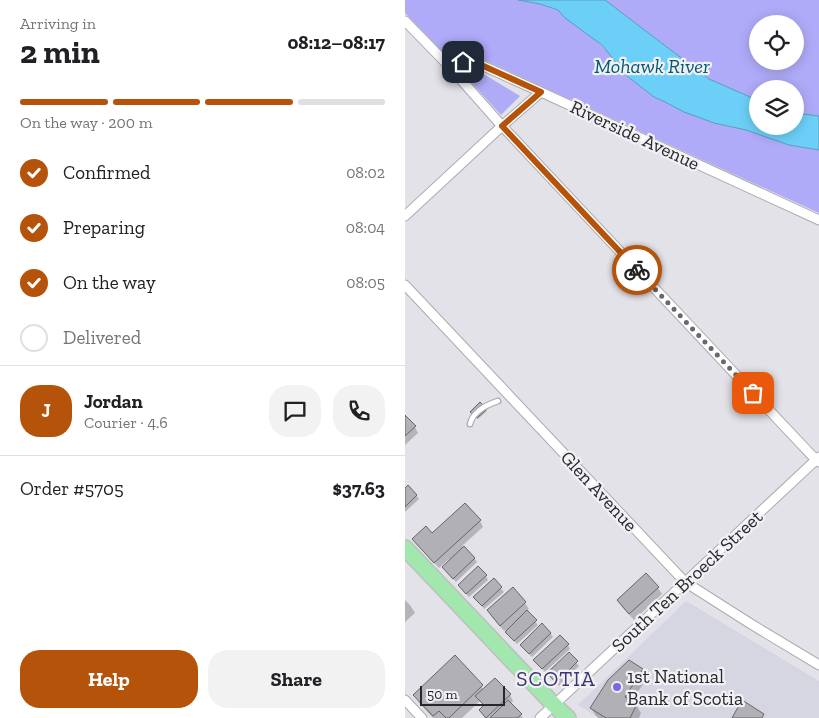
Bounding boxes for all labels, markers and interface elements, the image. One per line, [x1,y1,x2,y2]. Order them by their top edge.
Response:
text: Arriving in [20,14,96,33]
map controls [749,15,804,135]
button: locate [749,15,804,70]
text: 08:12–08:17 [287,31,385,54]
text: 2 min [20,33,100,71]
pin [442,41,484,83]
icon: home [449,48,477,76]
water label: Mohawk River [594,54,710,78]
button: layers [749,80,804,135]
street label: Riverside Avenue [567,95,703,175]
text: On the way · 200 m [20,113,152,132]
icon: check [20,159,48,187]
text: Confirmed [63,161,150,184]
text: 08:02 [346,163,385,182]
icon: check [20,214,48,242]
text: Preparing [63,216,145,239]
text: 08:04 [346,218,385,237]
courier [612,245,662,295]
icon: bike [623,256,651,284]
icon: check [20,269,48,297]
text: On the way [63,271,156,294]
text: 08:05 [346,273,385,292]
text: Delivered [63,326,141,349]
pin [732,372,774,414]
icon: bag [739,379,767,407]
button: chat [269,385,321,437]
button: phone [333,385,385,437]
text: Jordan [84,390,143,413]
text: J [41,399,51,422]
text: Courier · 4.6 [84,413,168,432]
street label: Glen Avenue [556,446,642,536]
text: Order #5705 [20,477,124,500]
text: $37.63 [332,477,385,500]
street label: South Ten Broeck Street [607,505,767,657]
button: Help [20,650,198,708]
button: Share [208,650,385,708]
place label: 1st National Bank of Scotia [627,665,743,710]
district label: SCOTIA [516,666,596,691]
marker: 1st National Bank of Scotia [611,681,623,693]
scale bar [420,683,505,706]
text: 50 m [427,686,458,703]

